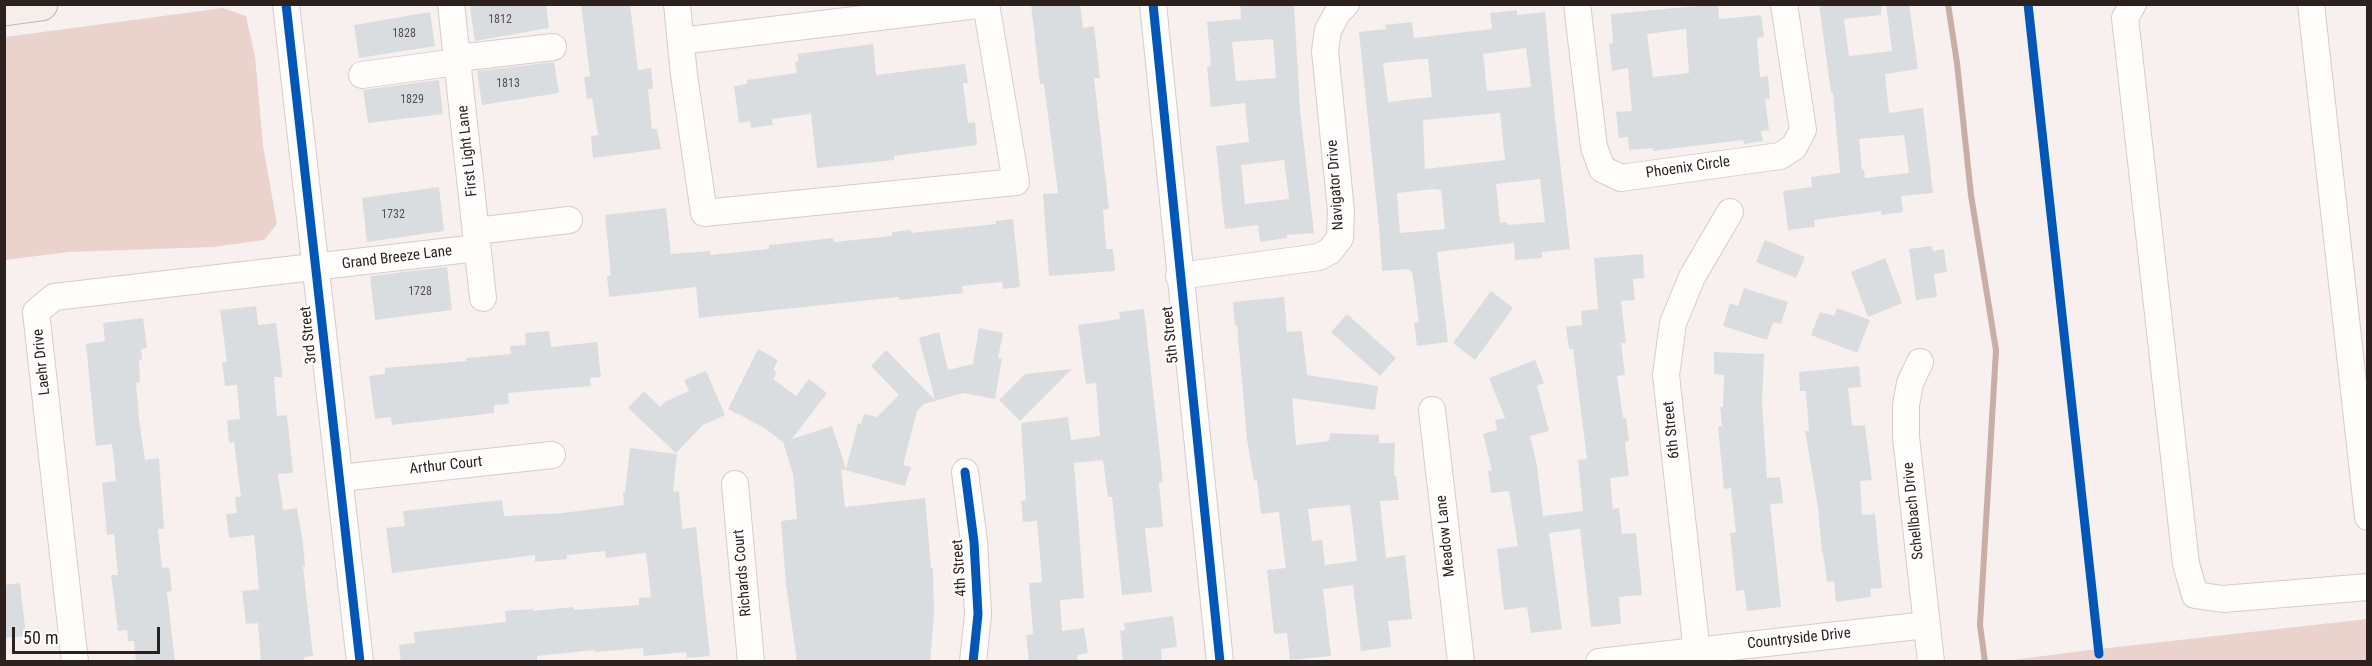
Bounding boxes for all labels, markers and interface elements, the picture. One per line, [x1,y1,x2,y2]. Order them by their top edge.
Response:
house number: 1812 [488,13,512,27]
house number: 1828 [392,27,416,41]
house number: 1813 [496,77,520,91]
house number: 1829 [400,93,424,107]
street label: First Light Lane [454,104,482,198]
street label: Navigator Drive [1324,139,1348,231]
street label: Phoenix Circle [1645,153,1731,183]
house number: 1732 [381,208,405,222]
street label: Grand Breeze Lane [341,242,453,274]
house number: 1728 [408,285,432,299]
street label: 3rd Street [297,305,321,365]
street label: 5th Street [1159,305,1183,365]
street label: Laehr Drive [30,328,54,396]
street label: 6th Street [1660,400,1684,460]
street label: Arthur Court [409,453,483,479]
street label: Schellbach Drive [1900,461,1928,561]
street label: Meadow Lane [1433,494,1459,578]
street label: Richards Court [730,529,756,617]
street label: 4th Street [949,539,971,597]
scale bar [15,615,164,653]
street label: Countryside Drive [1746,625,1852,653]
text: 50 m [23,627,58,648]

